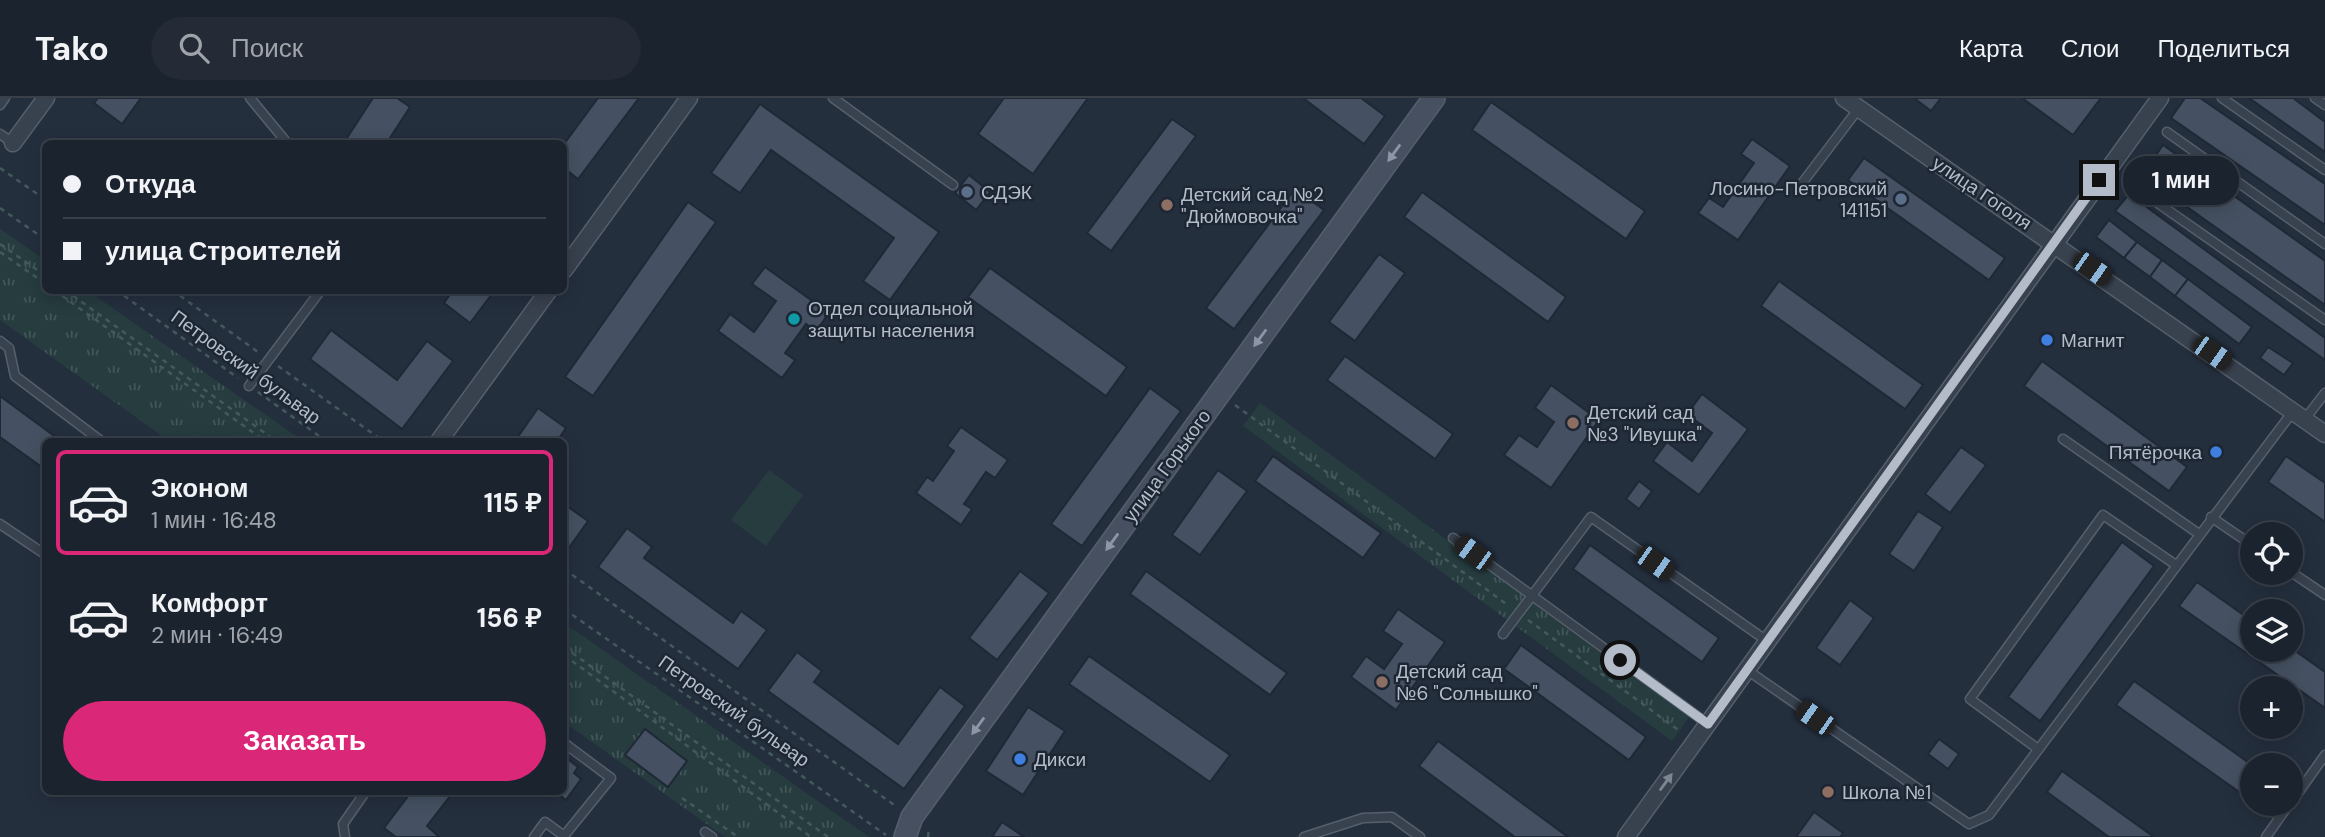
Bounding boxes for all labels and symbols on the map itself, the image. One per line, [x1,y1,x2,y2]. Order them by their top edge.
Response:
one-way arrow [1387,144,1401,162]
street label: улица Гоголя [1927,151,2037,235]
callout: 1 мин [2124,155,2239,204]
route end [2083,164,2115,196]
place label: Лосино-Петровский 141151 [1710,176,1887,223]
place label: СДЭК [981,180,1032,205]
place label: Детский сад №2 "Дюймовочка" [1181,182,1324,229]
marker: СДЭК [959,184,975,200]
marker: Лосино-Петровский 141151 [1893,191,1909,207]
marker: Детский сад №2 "Дюймовочка" [1159,197,1175,213]
car [2069,248,2116,290]
place label: Отдел социальной защиты населения [808,296,974,343]
street label: Петровский бульвар [166,304,326,430]
marker: Отдел социальной защиты населения [786,311,802,327]
place label: Магнит [2061,328,2125,353]
one-way arrow [1254,329,1268,347]
marker: Магнит [2039,332,2055,348]
car [2189,332,2236,374]
place label: Детский сад №3 "Ивушка" [1587,400,1702,447]
street label: улица Горького [1118,405,1216,527]
marker: Детский сад №3 "Ивушка" [1565,415,1581,431]
place label: Пятёрочка [2109,440,2202,465]
marker: Пятёрочка [2208,444,2224,460]
one-way arrow [1105,532,1120,550]
car [1450,532,1497,574]
car [1632,542,1679,584]
route start [1604,644,1636,676]
street label: Петровский бульвар [654,649,814,773]
place label: Детский сад №6 "Солнышко" [1396,659,1538,706]
marker: Детский сад №6 "Солнышко" [1374,674,1390,690]
car [1792,697,1839,739]
one-way arrow [971,716,986,734]
place label: Дикси [1034,747,1086,772]
marker: Дикси [1012,751,1028,767]
one-way arrow [1659,773,1673,791]
place label: Школа №1 [1842,780,1931,805]
marker: Школа №1 [1820,784,1836,800]

